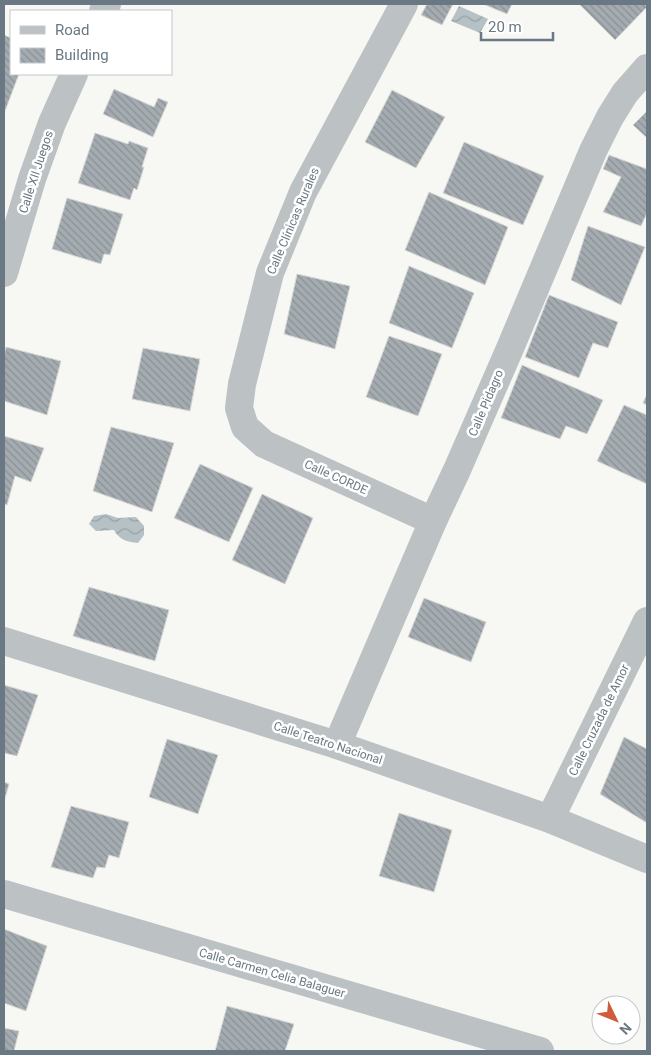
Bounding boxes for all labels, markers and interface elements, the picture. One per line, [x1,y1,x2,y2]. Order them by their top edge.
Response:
legend [10,10,172,75]
scale bar [481,10,554,42]
text: 20 m [488,18,522,36]
text: Road [55,21,89,39]
text: Building [55,46,109,64]
street label: Calle XII Juegos [16,129,56,215]
street label: Calle Clínicas Rurales [264,166,322,276]
street label: Calle Pidagro [466,368,506,438]
street label: Calle CORDE [302,457,370,497]
street label: Calle Cruzada de Amor [566,662,632,778]
street label: Calle Teatro Nacional [272,719,384,767]
street label: Calle Carmen Celia Balaguer [197,945,347,1001]
north arrow [591,995,641,1045]
text: N [616,1020,635,1038]

